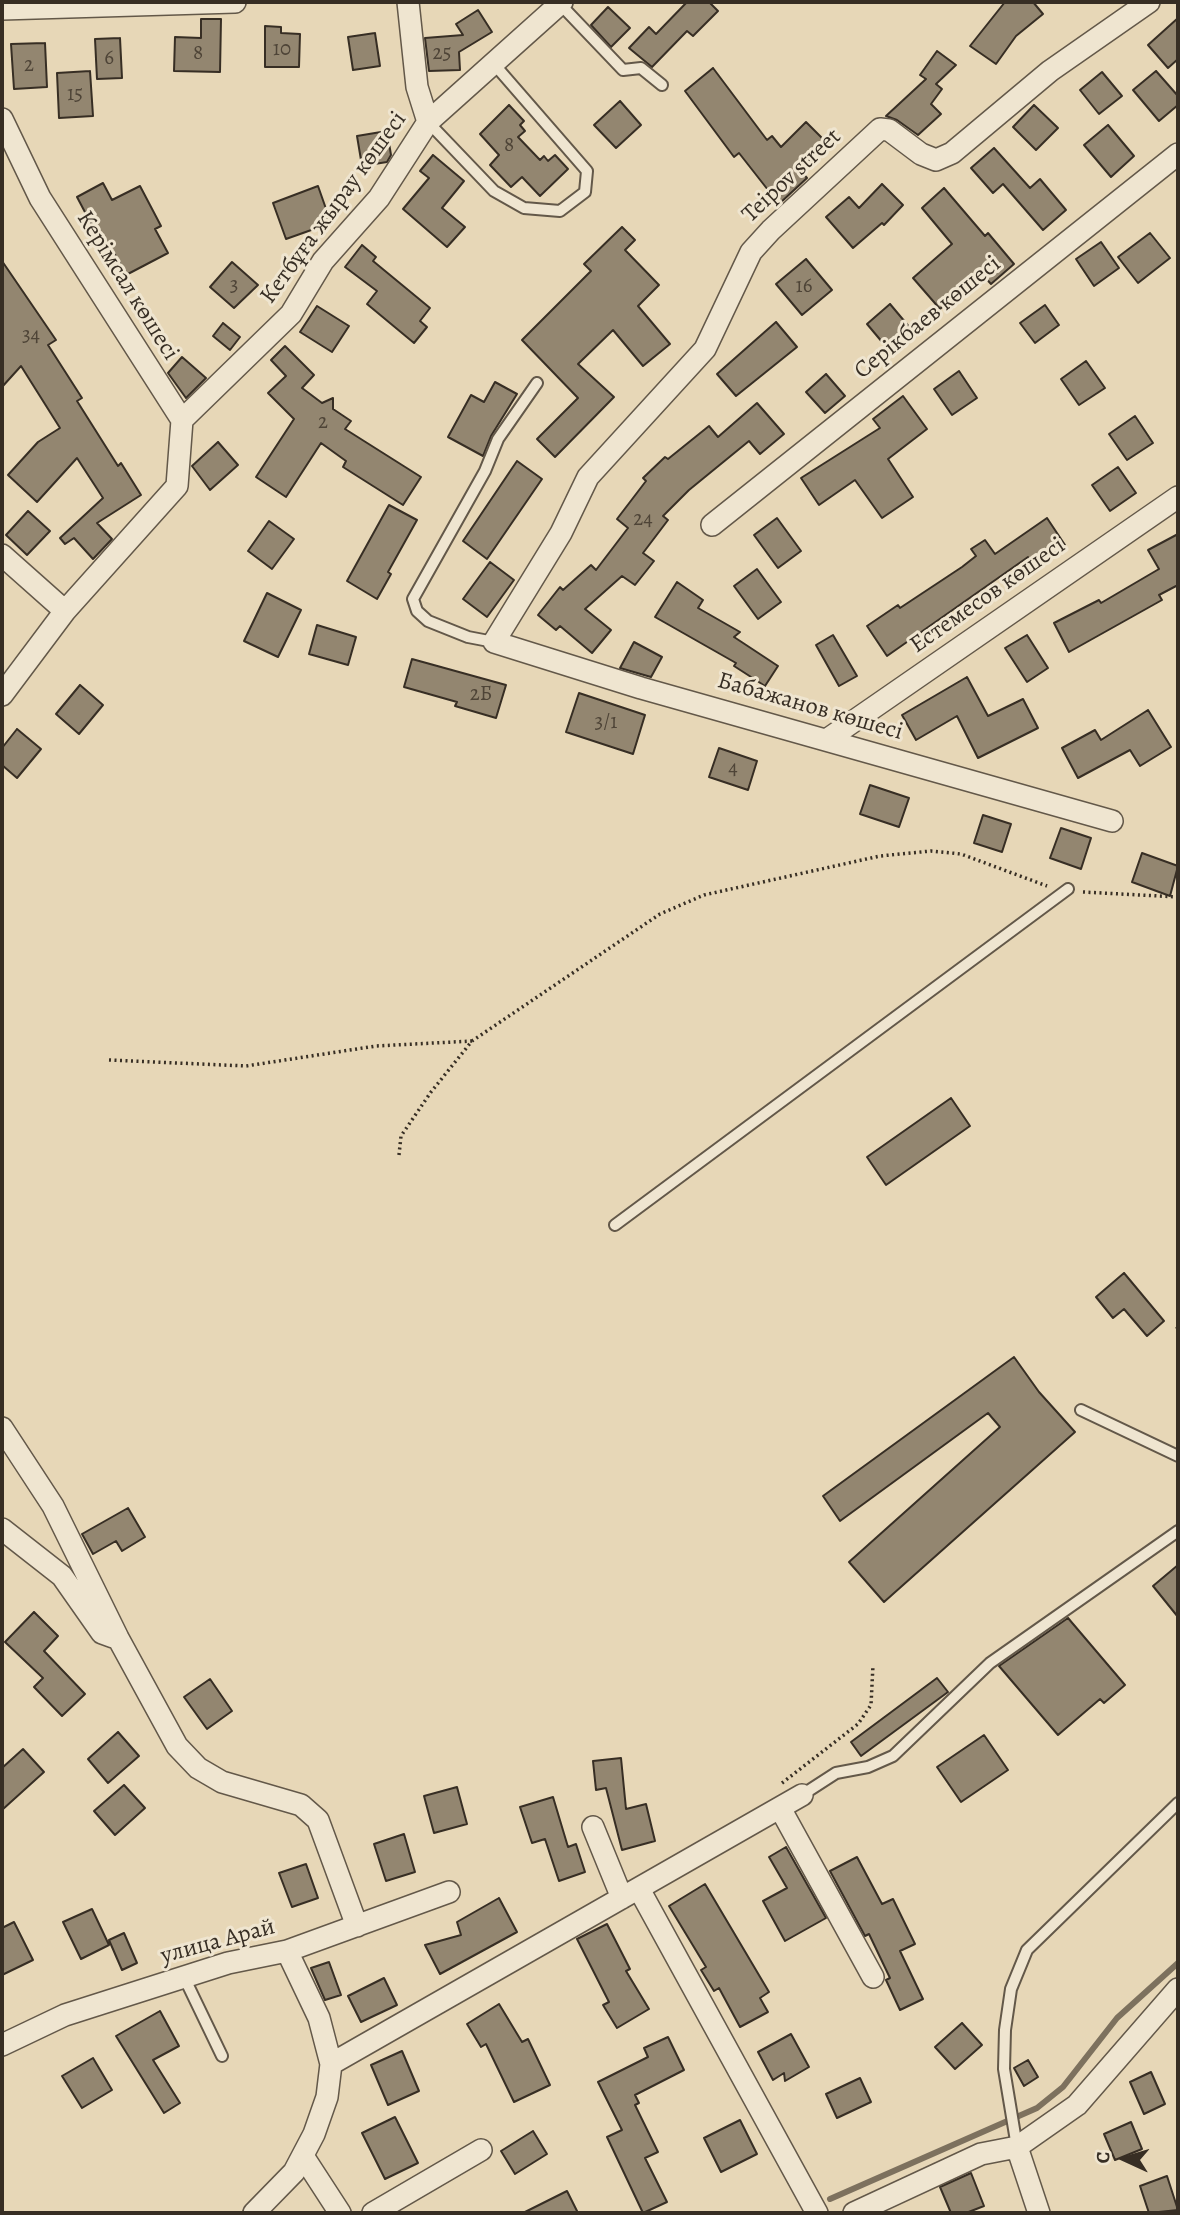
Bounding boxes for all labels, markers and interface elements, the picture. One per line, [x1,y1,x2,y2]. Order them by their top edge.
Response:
house number: 10 [273,37,291,63]
house number: 8 [193,41,203,67]
house number: 25 [432,41,452,67]
house number: 6 [104,46,114,72]
house number: 2 [24,53,34,79]
house number: 15 [67,82,83,108]
street label: Кетбұға жырау көшесі [255,106,413,310]
street label: Teipov street [737,123,847,229]
house number: 8 [504,133,514,159]
street label: Керімсал көшесі [70,206,184,366]
street label: Серікбаев көшесі [849,250,1007,386]
house number: 3 [230,273,238,299]
house number: 16 [796,274,812,300]
house number: 34 [22,323,40,349]
house number: 2 [318,410,328,436]
house number: 24 [633,507,653,533]
street label: Естемесов көшесі [905,532,1071,660]
street label: Бабажанов көшесі [714,667,906,747]
house number: 2Б [470,682,492,708]
house number: 3/1 [595,710,617,736]
house number: 4 [728,756,738,782]
street label: улица Арай [158,1913,278,1971]
north arrow [1089,2124,1159,2194]
text: С [1090,2151,1116,2164]

